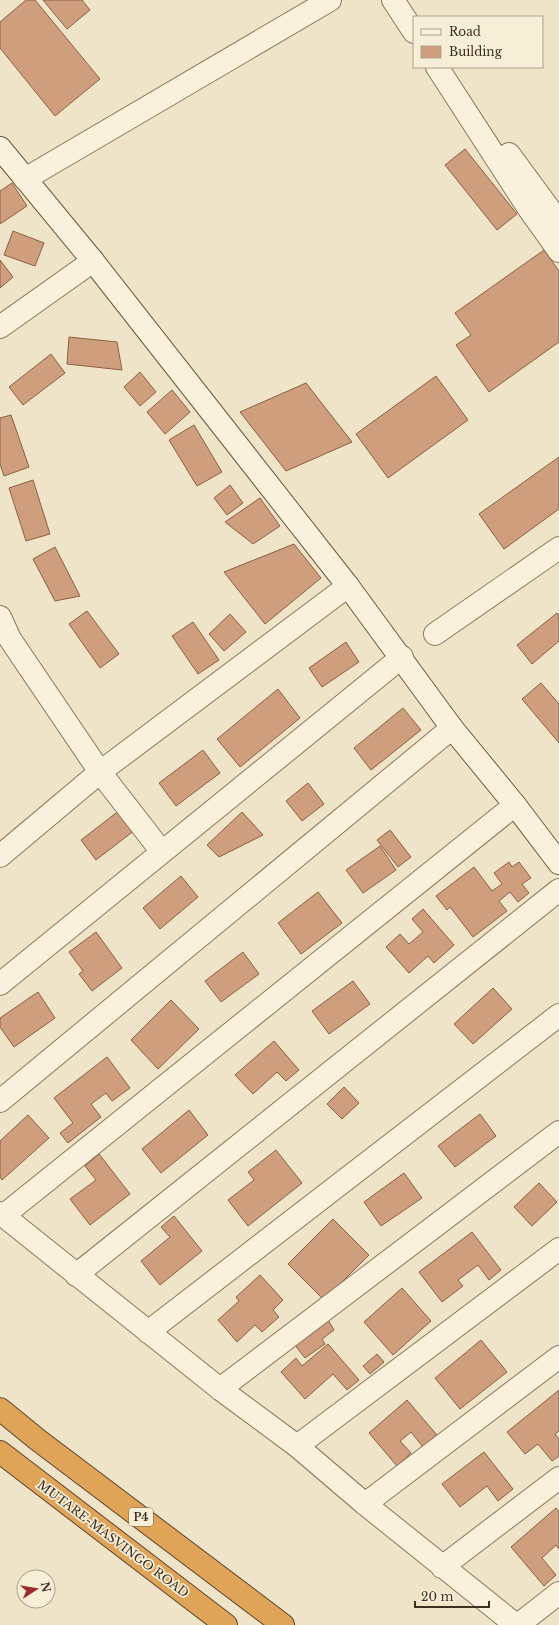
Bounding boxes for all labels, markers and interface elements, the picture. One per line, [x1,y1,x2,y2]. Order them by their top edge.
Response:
legend [413,16,543,68]
text: Road [449,24,481,39]
text: Building [449,44,503,59]
street label: MUTARE-MASVINGO ROAD [35,1477,191,1601]
road number: P4 [129,1508,153,1526]
north arrow [16,1569,56,1609]
scale bar [415,1583,489,1609]
text: 20 m [421,1589,453,1604]

